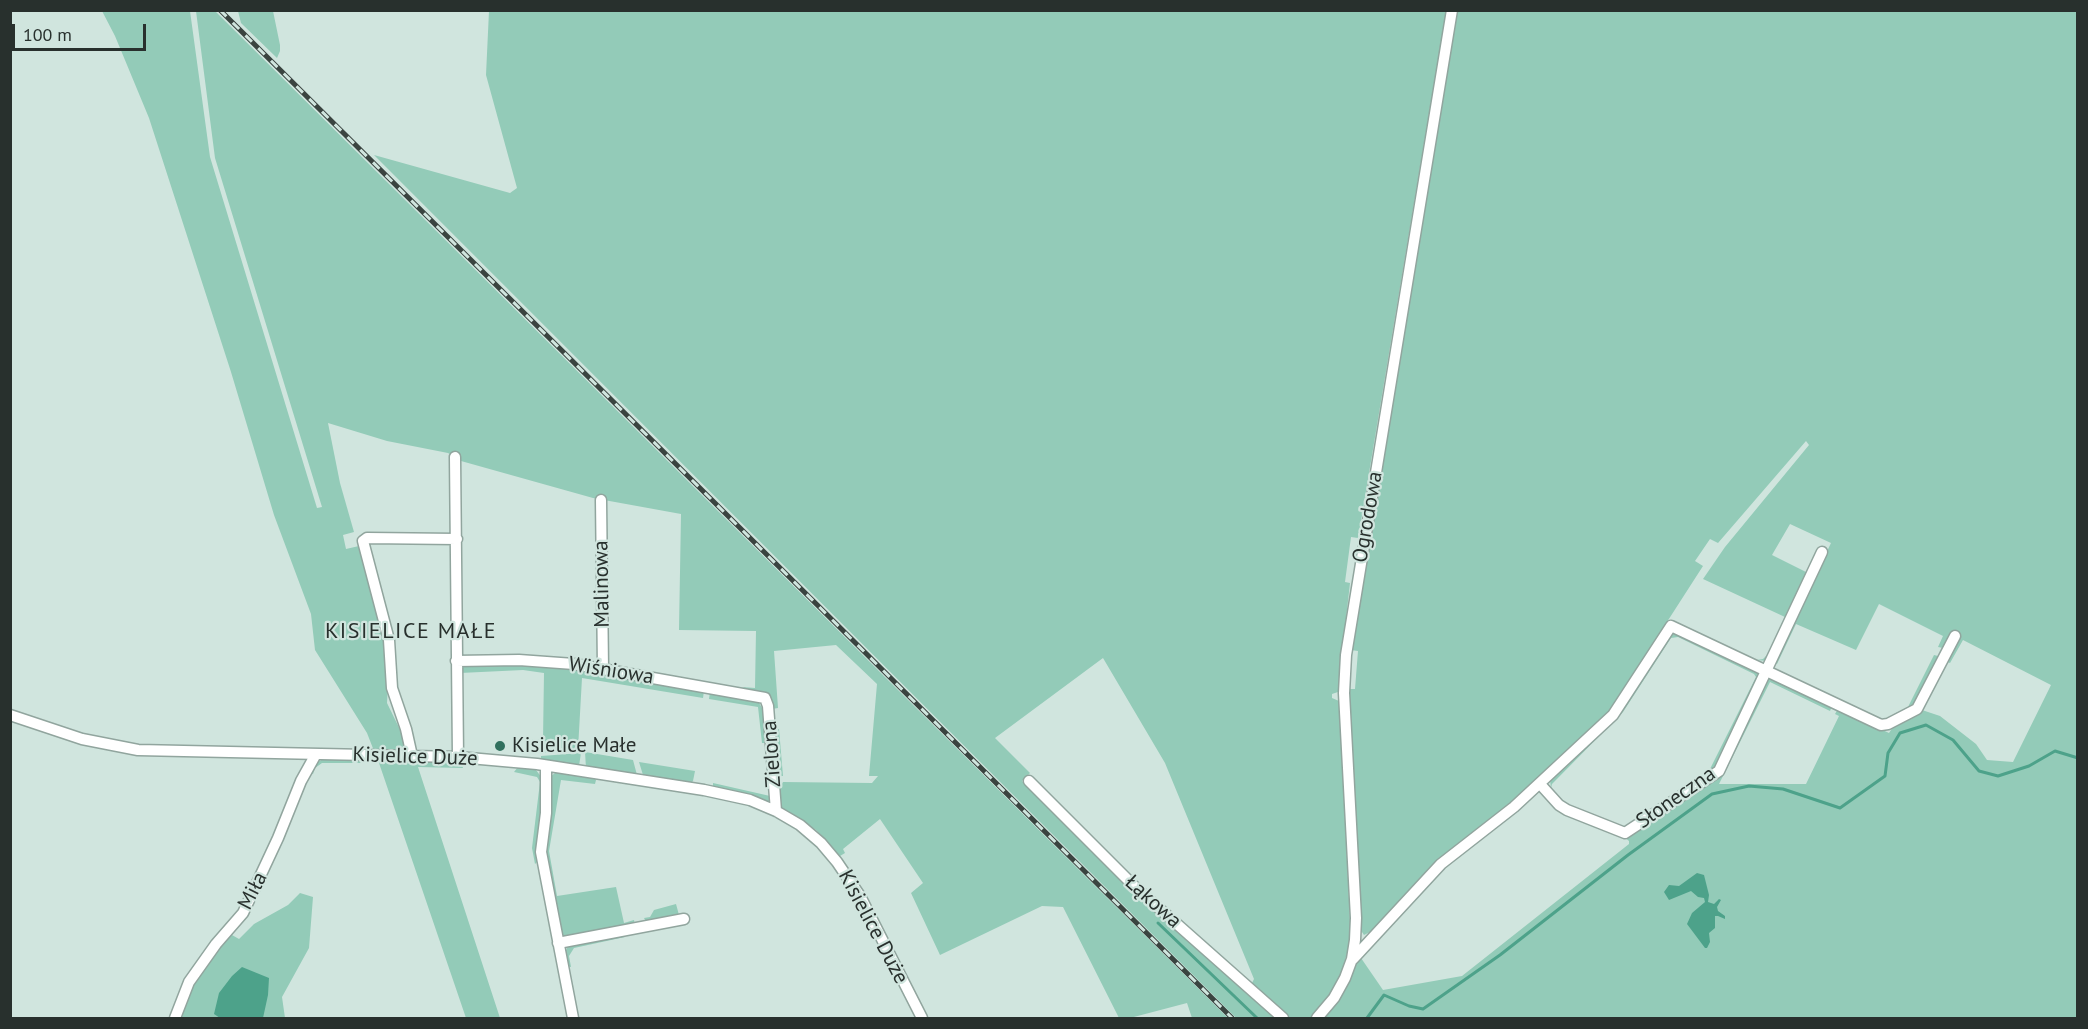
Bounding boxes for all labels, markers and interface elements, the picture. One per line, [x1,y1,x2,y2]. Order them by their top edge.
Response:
scale bar [15,12,148,50]
text: 100 m [23,23,72,46]
street label: Ogrodowa [1348,469,1388,565]
street label: Malinowa [589,540,615,628]
district label: KISIELICE MAŁE [325,619,497,645]
street label: Wiśniowa [567,652,655,690]
street label: Zielona [757,720,787,788]
place label: Kisielice Małe [512,733,636,759]
marker: Kisielice Małe [493,739,507,753]
street label: Kisielice Duże [352,742,478,772]
street label: Słoneczna [1632,762,1720,834]
street label: Kisielice Duże [832,866,914,988]
street label: Miła [233,868,273,914]
street label: Łąkowa [1119,870,1187,934]

